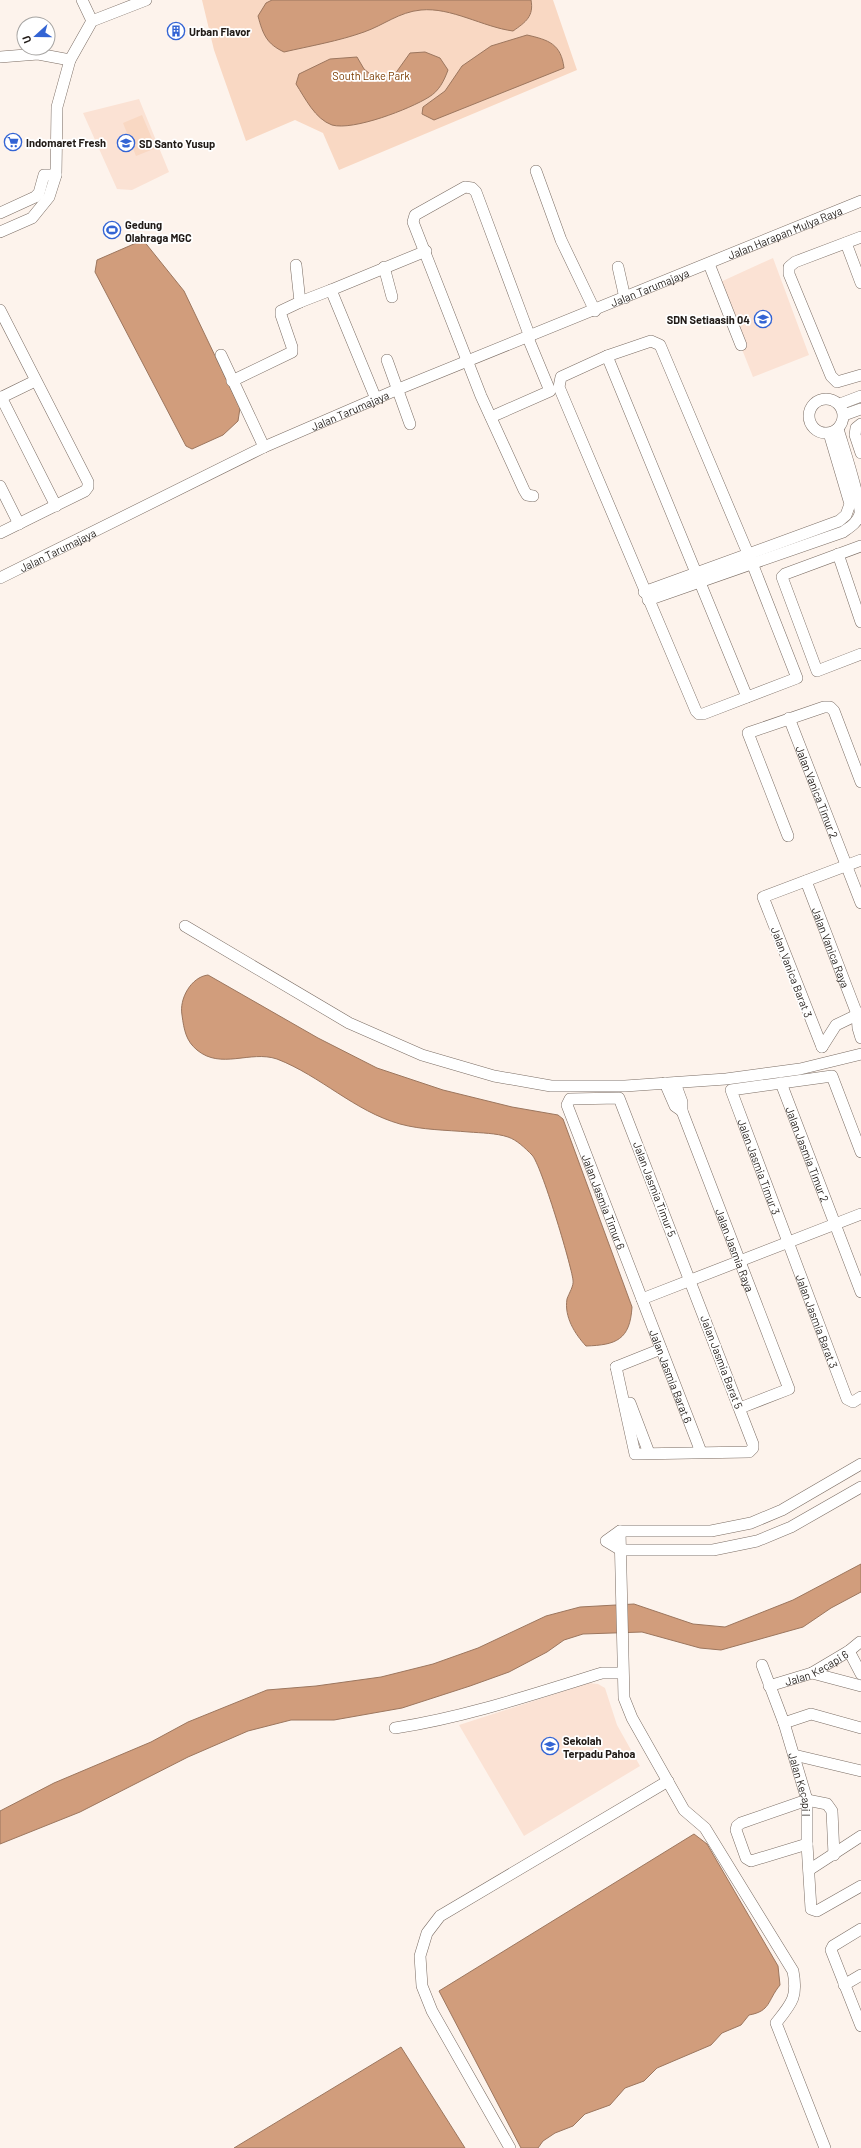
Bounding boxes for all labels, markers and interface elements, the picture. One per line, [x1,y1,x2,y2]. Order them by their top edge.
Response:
north arrow [16,16,56,56]
building icon: Urban Flavor [166,21,186,41]
place label: Urban Flavor [189,25,251,38]
text: U [19,34,34,45]
park label: South Lake Park [332,69,410,82]
supermarket icon: Indomaret Fresh [3,132,23,152]
school or university icon: SD Santo Yusup [116,133,136,153]
place label: Indomaret Fresh [26,136,106,149]
place label: SD Santo Yusup [139,137,215,150]
street label: Jalan Harapan Mulya Raya [725,203,844,261]
place label: Gedung Olahraga MGC [125,218,192,244]
sports icon: Gedung Olahraga MGC [102,220,122,240]
street label: Jalan Tarumajaya [608,265,691,309]
school or university icon: SDN Setiaasih 04 [753,309,773,329]
place label: SDN Setiaasih 04 [667,313,750,326]
street label: Jalan Tarumajaya [309,387,391,433]
street label: Jalan Tarumajaya [17,525,98,574]
street label: Jalan Vanica Timur 2 [794,743,842,840]
street label: Jalan Vanica Raya [810,905,853,989]
street label: Jalan Vanica Barat 3 [769,925,815,1019]
street label: Jalan Jasmia Timur 2 [784,1104,832,1204]
street label: Jalan Jasmia Timur 3 [736,1117,784,1216]
street label: Jalan Jasmia Timur 5 [631,1140,679,1239]
street label: Jalan Jasmia Timur 6 [580,1152,629,1251]
street label: Jalan Jasmia Raya [714,1206,757,1293]
street label: Jalan Jasmia Barat 3 [794,1272,841,1370]
street label: Jalan Jasmia Barat 5 [698,1313,746,1411]
street label: Jalan Jasmia Barat 6 [648,1327,696,1425]
street label: Jalan Kecapi 6 [783,1647,850,1687]
place label: Sekolah Terpadu Pahoa [563,1734,636,1760]
school or university icon: Sekolah Terpadu Pahoa [540,1736,560,1756]
street label: Jalan Kecapi I [787,1751,814,1817]

